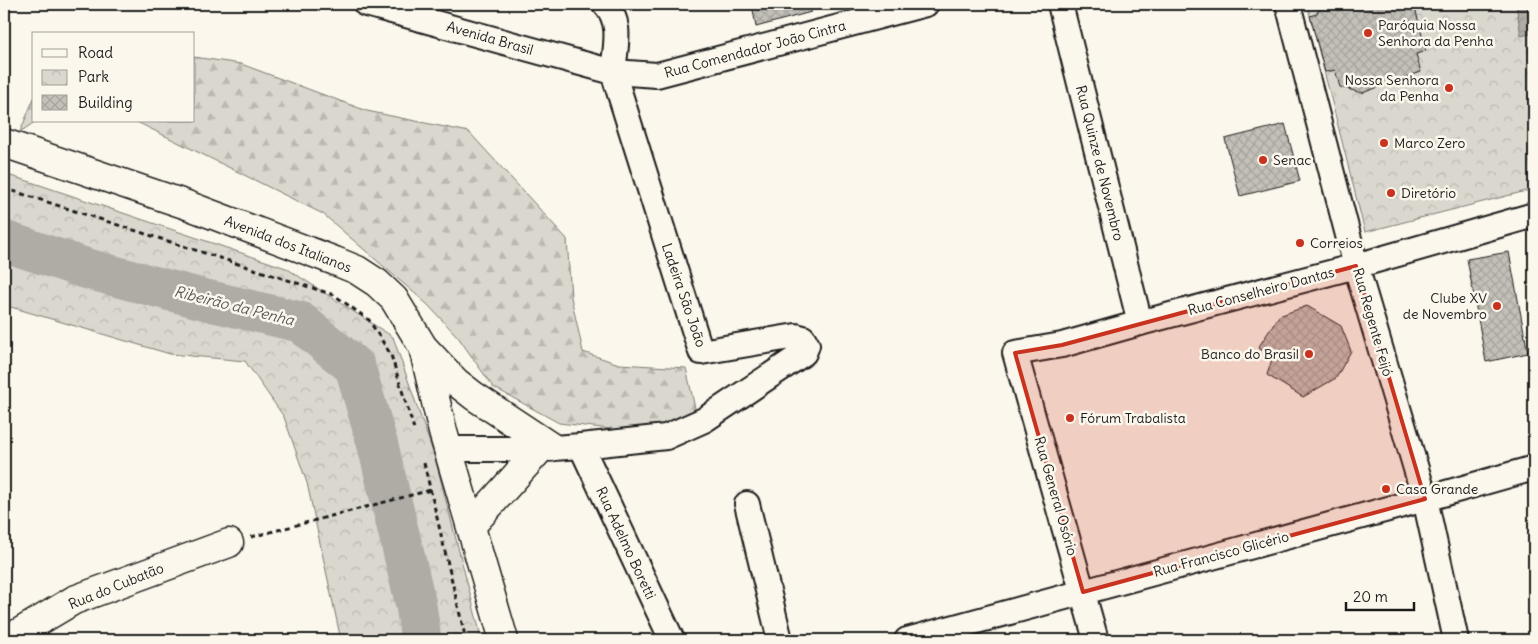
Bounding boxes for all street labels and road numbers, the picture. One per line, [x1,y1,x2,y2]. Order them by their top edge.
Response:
street label: Rua Comendador João Cintra [662,16,848,82]
street label: Avenida Brasil [445,17,535,59]
street label: Rua Quinze de Novembro [1072,83,1128,243]
street label: Avenida dos Italianos [222,211,354,277]
street label: Ladeira São João [658,241,710,350]
street label: Rua Conselheiro Dantas [1186,263,1336,319]
street label: Rua Regente Feijó [1349,266,1397,378]
street label: Rua General Osório [1030,434,1082,558]
street label: Rua Adelmo Boretti [592,484,660,602]
street label: Rua Francisco Glicério [1151,527,1291,581]
street label: Rua do Cubatão [66,559,166,613]

